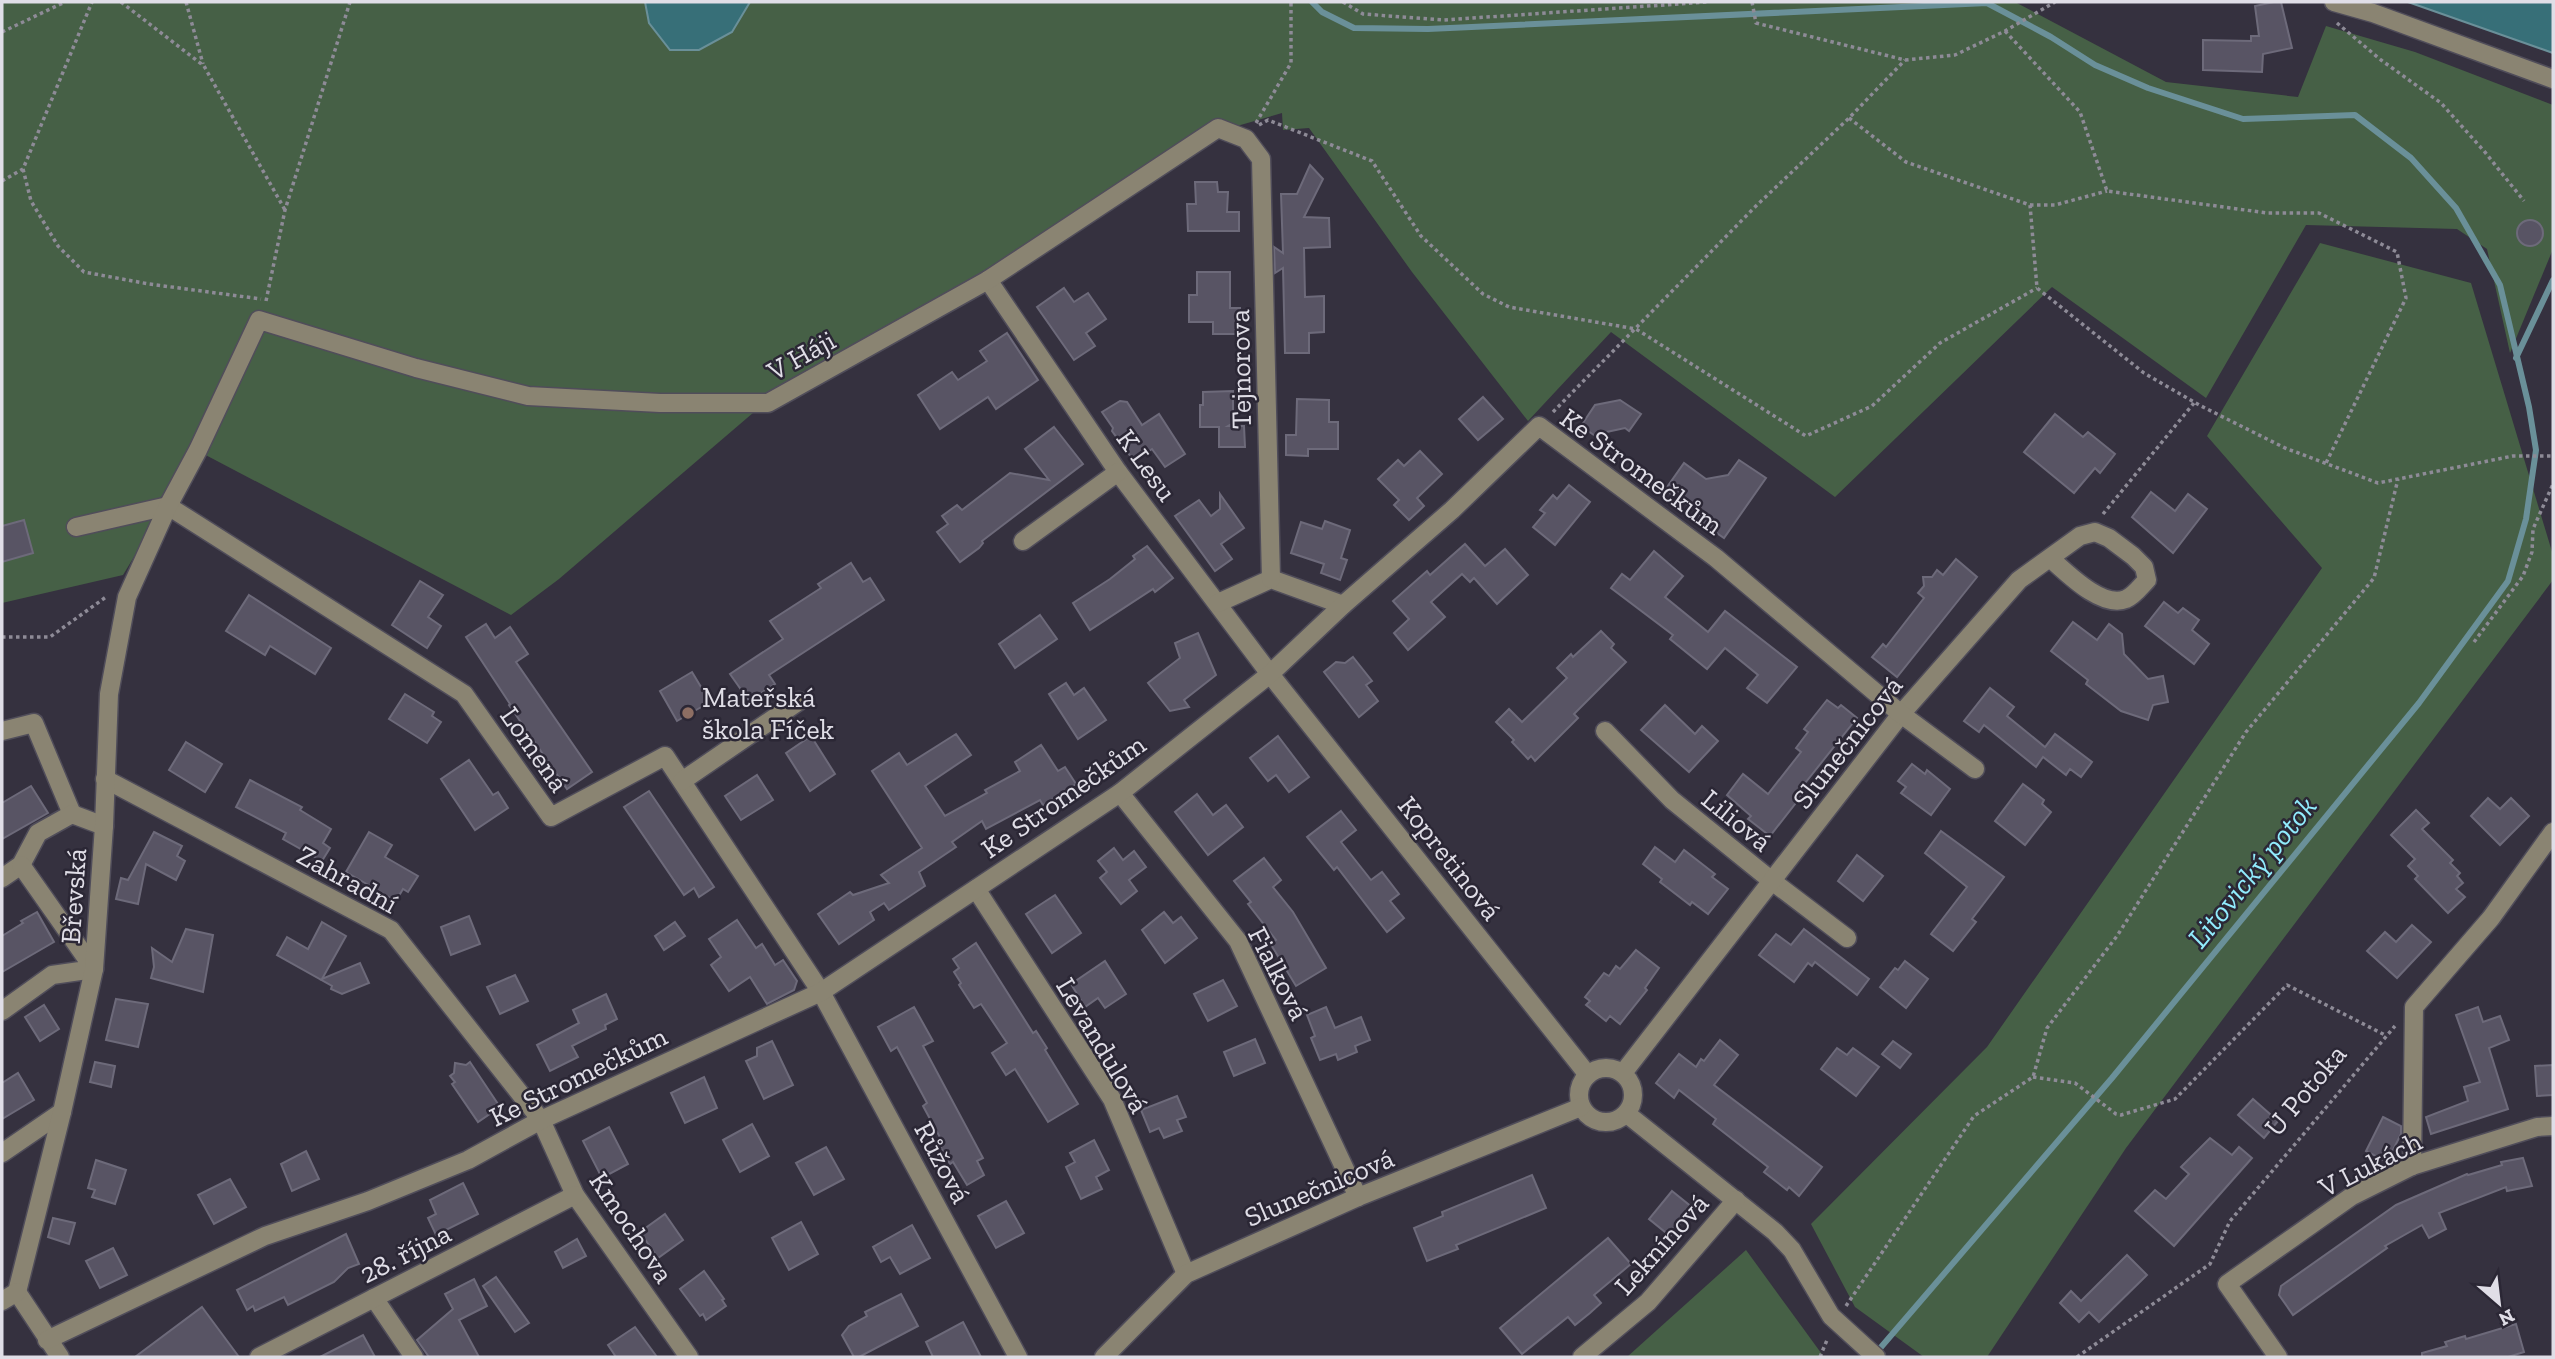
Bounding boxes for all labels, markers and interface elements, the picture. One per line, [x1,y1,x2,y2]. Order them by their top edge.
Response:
street label: Tejnorova [1223,308,1258,429]
street label: V Háji [761,323,841,388]
street label: Ke Stromečkům [1554,401,1730,542]
street label: K Lesu [1110,423,1184,508]
street label: Slunečnicová [1786,669,1910,815]
place label: Mateřská škola Fíček [702,681,835,746]
street label: Lomená [493,700,576,799]
marker: Mateřská škola Fíček [680,705,696,721]
street label: Ke Stromečkům [975,728,1152,865]
street label: Liliová [1695,782,1779,859]
water label: Litovický potok [2180,789,2324,955]
street label: Kopretinová [1391,790,1508,927]
street label: Zahradní [292,838,404,921]
street label: Břevská [54,847,93,945]
street label: Fialková [1241,921,1316,1026]
street label: Levandulová [1049,972,1156,1119]
street label: Ke Stromečkům [484,1019,672,1134]
street label: U Potoka [2258,1038,2353,1143]
street label: Růžová [907,1116,978,1209]
street label: V Lukách [2312,1124,2427,1205]
street label: Slunečnicová [1240,1141,1399,1234]
street label: Kmochova [582,1165,681,1289]
street label: Leknínová [1607,1187,1716,1302]
street label: 28. října [354,1216,457,1290]
north arrow [2464,1268,2534,1338]
text: N [2495,1304,2519,1331]

